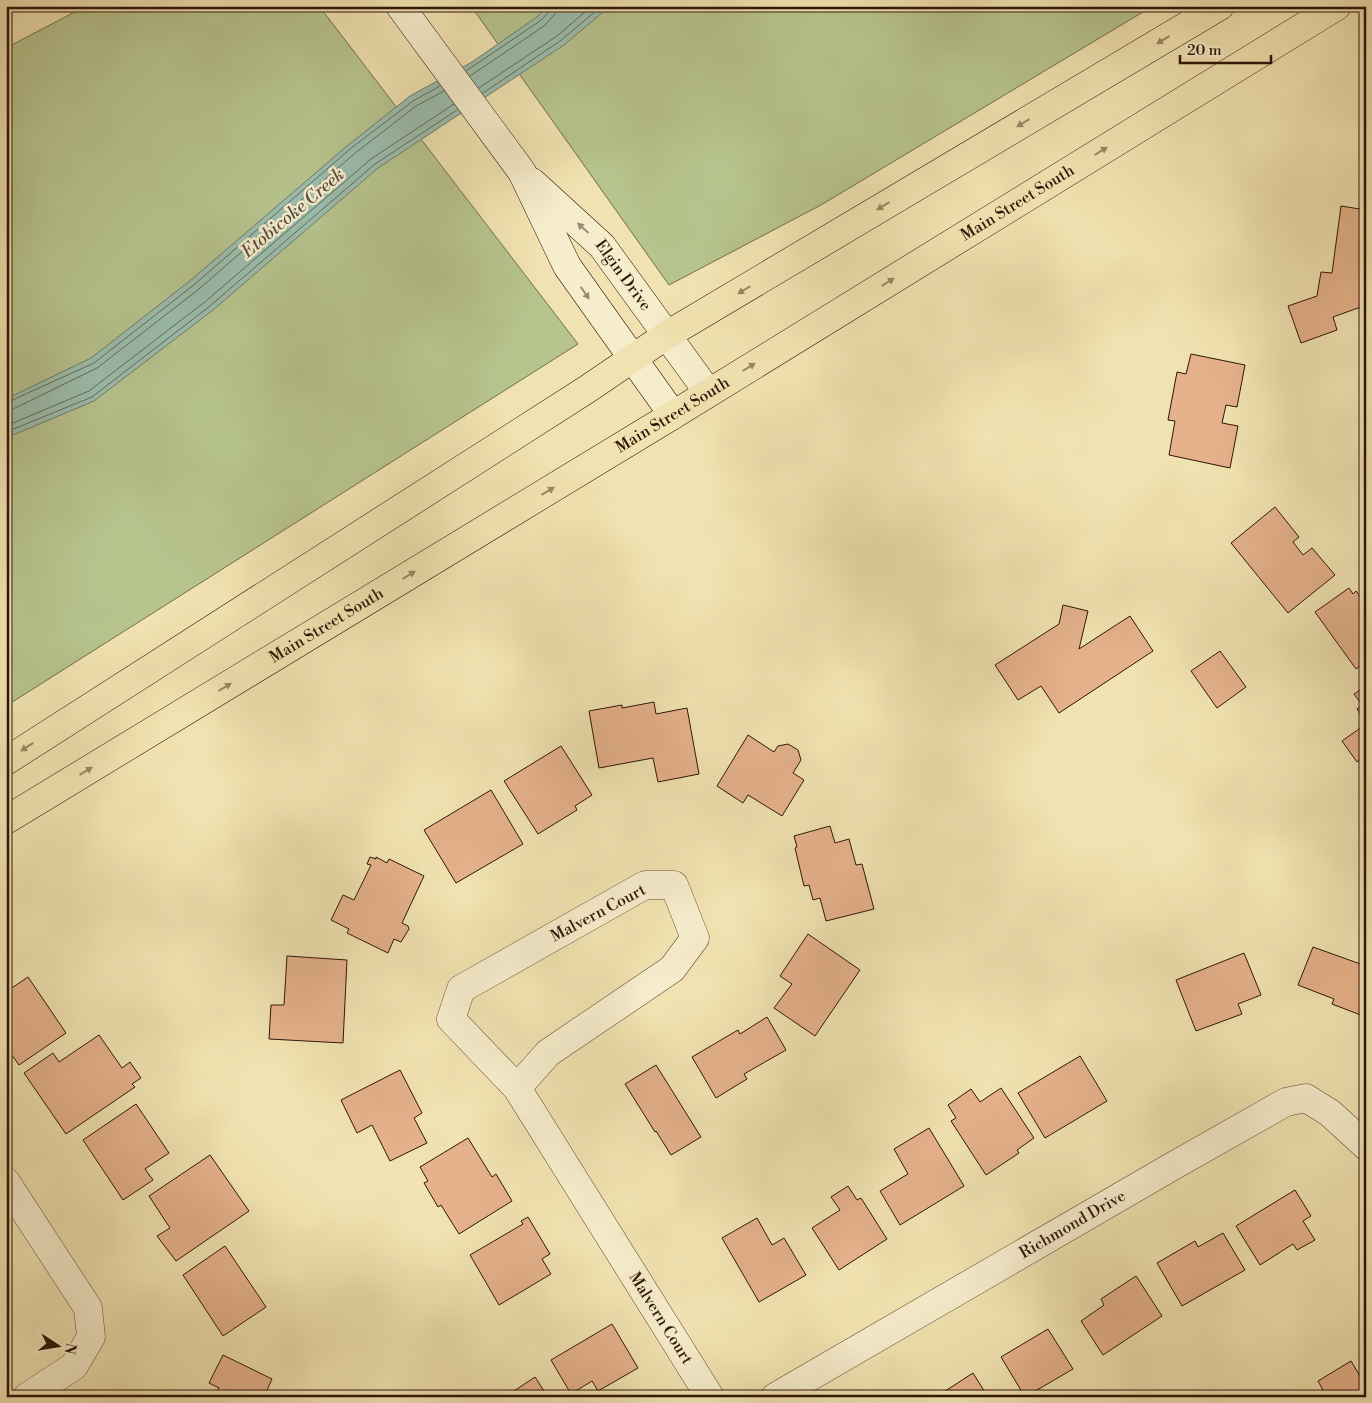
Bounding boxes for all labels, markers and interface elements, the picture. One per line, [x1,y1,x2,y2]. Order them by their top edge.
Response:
scale bar [1180,32,1271,64]
one-way arrow [1156,36,1169,45]
text: 20 m [1187,41,1222,60]
one-way arrow [1017,119,1030,128]
one-way arrow [1094,147,1108,156]
street label: Main Street South [957,160,1078,245]
water label: Etobicoke Creek [236,163,349,263]
one-way arrow [877,202,890,211]
one-way arrow [578,222,590,234]
street label: Elgin Drive [591,236,656,315]
one-way arrow [881,277,894,286]
one-way arrow [737,285,750,294]
one-way arrow [580,286,590,300]
one-way arrow [743,362,756,371]
street label: Main Street South [612,372,734,457]
one-way arrow [541,486,554,495]
one-way arrow [402,571,415,580]
street label: Main Street South [266,583,388,668]
one-way arrow [219,682,232,691]
one-way arrow [20,743,33,752]
one-way arrow [80,767,93,776]
street label: Malvern Court [547,879,649,946]
street label: Richmond Drive [1016,1186,1129,1263]
street label: Malvern Court [624,1268,697,1368]
north arrow [32,1320,82,1370]
text: N [60,1341,80,1356]

